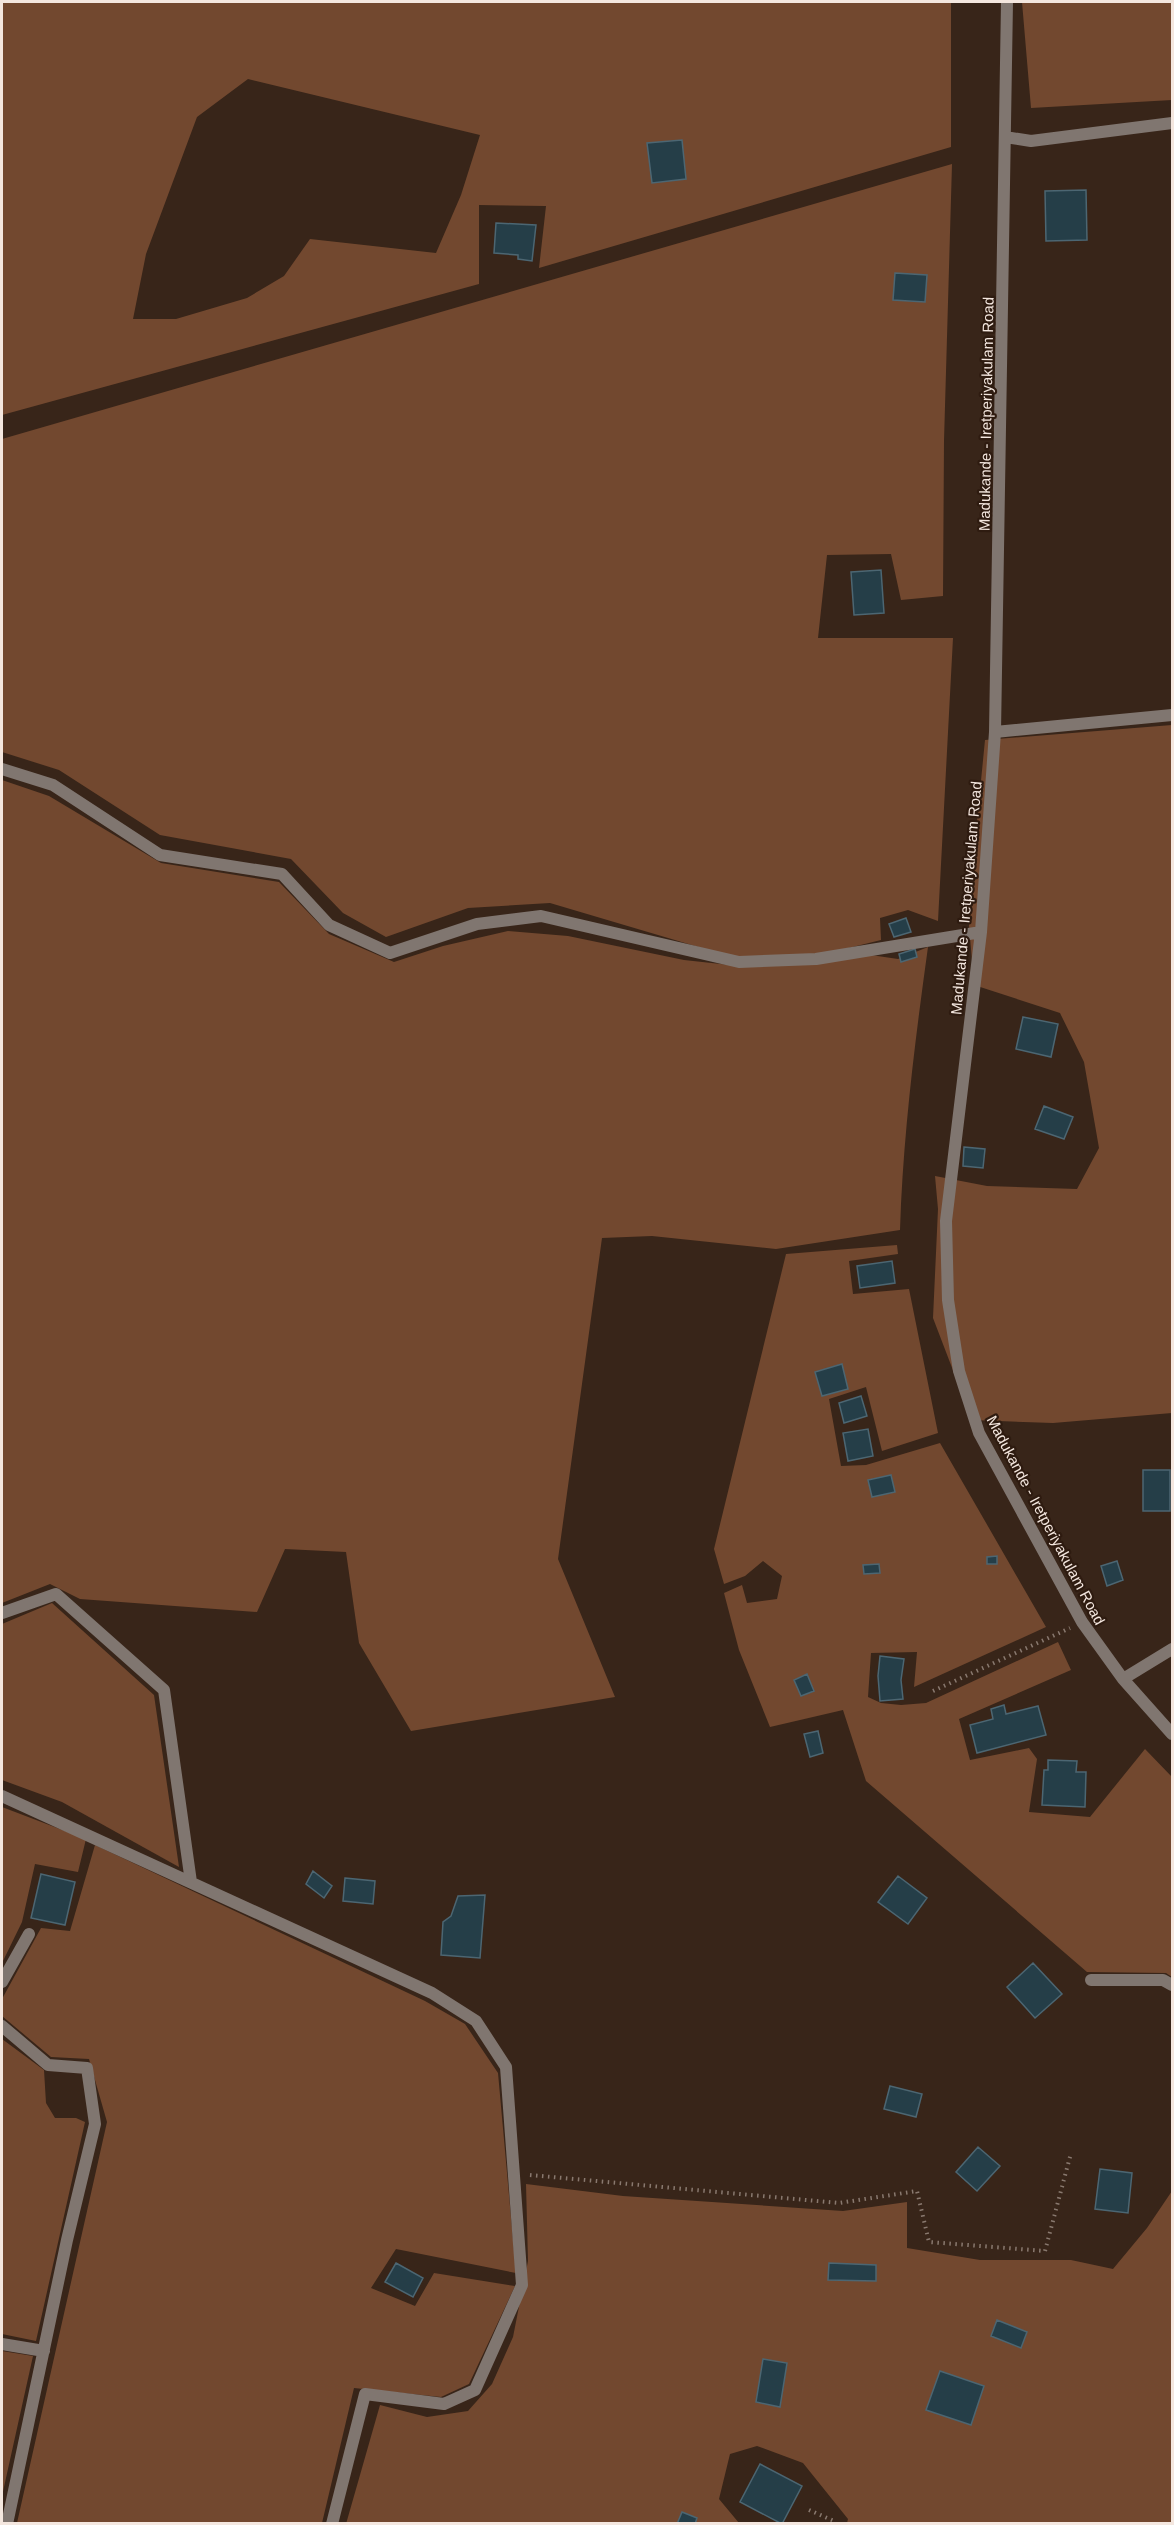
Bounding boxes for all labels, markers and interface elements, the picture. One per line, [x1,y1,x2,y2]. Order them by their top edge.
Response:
street label: Madukande - Iretperiyakulam Road [975,297,997,531]
street label: Madukande - Iretperiyakulam Road [947,781,985,1015]
street label: Madukande - Iretperiyakulam Road [983,1413,1109,1627]

